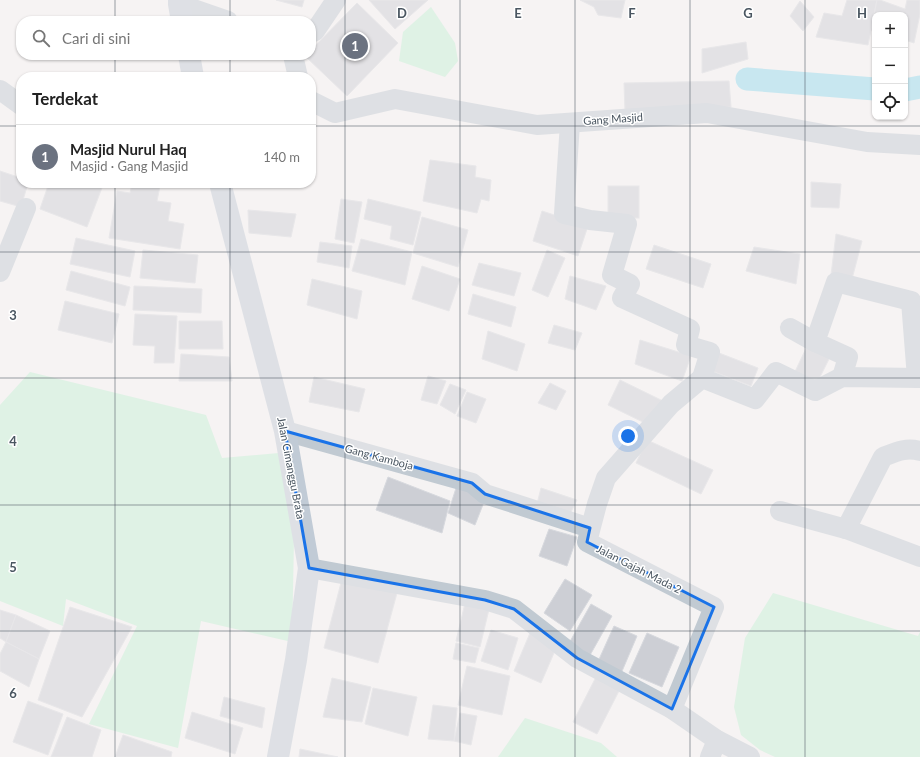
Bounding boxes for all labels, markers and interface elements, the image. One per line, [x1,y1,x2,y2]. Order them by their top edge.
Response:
text: D [397,5,407,21]
text: E [514,5,522,21]
text: F [628,5,636,21]
text: G [743,5,753,21]
text: H [857,5,867,21]
map controls [872,12,908,120]
button: + [872,12,908,48]
search box [16,16,316,60]
icon: search [30,27,52,49]
text: Cari di sini [62,29,130,47]
pin: 1 [342,31,368,61]
button: − [872,48,908,84]
button: locate [872,84,908,120]
text: Terdekat [32,88,98,109]
street label: Gang Masjid [583,110,643,127]
text: Masjid Nurul Haq [70,140,187,158]
text: 1 [41,149,49,165]
text: 140 m [263,149,300,165]
text: Masjid · Gang Masjid [70,158,188,174]
text: 3 [9,307,17,323]
street label: Jalan Cimanggu Brata [275,416,308,520]
your location [618,426,638,446]
text: 4 [9,433,17,449]
street label: Gang Kamboja [343,441,415,472]
street label: Jalan Gajah Mada 2 [594,541,684,596]
text: 5 [9,559,17,575]
text: 6 [9,685,17,701]

